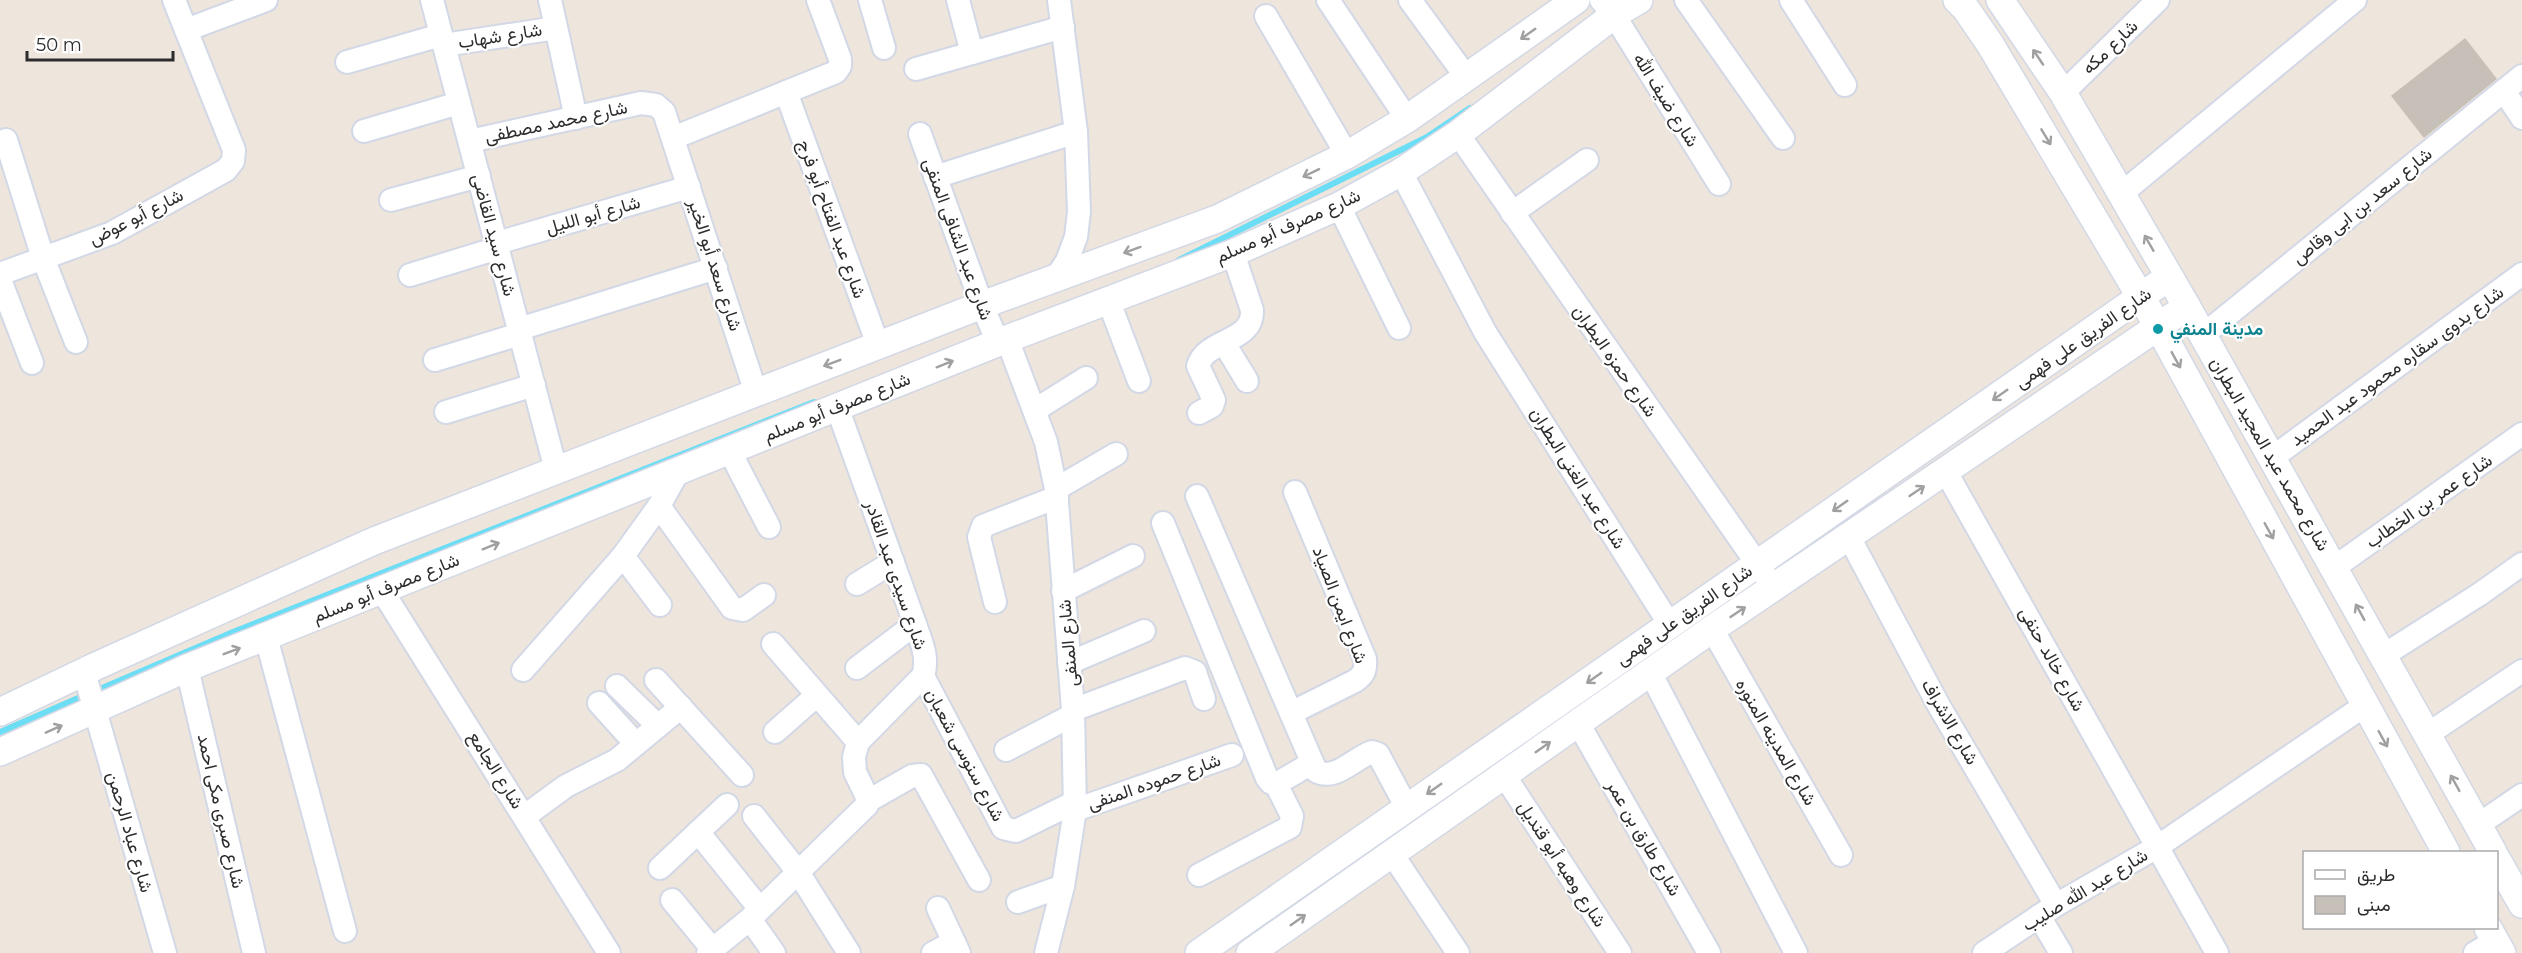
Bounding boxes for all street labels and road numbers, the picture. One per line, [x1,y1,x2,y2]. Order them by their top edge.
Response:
street label: شارع مكه [2078,15,2143,80]
street label: شارع شهاب [457,19,544,54]
street label: شارع ضيف الله [1628,49,1704,152]
street label: شارع محمد مصطفى [483,96,630,149]
street label: شارع عبد الفتاح أبو فرج [792,137,871,302]
street label: شارع سعد بن ابى وقاص [2288,143,2437,270]
street label: شارع عبد الشافى المنفى [917,155,998,323]
street label: شارع سيد القاضى [466,171,521,299]
street label: شارع أبو عوض [85,184,187,251]
street label: شارع مصرف أبو مسلم [1212,184,1364,269]
street label: شارع أبو الليل [543,191,643,240]
street label: شارع سعد أبو الخير [682,195,747,334]
street label: شارع بدوى سقاره محمود عبد الحميد [2286,281,2509,452]
street label: شارع الفريق على فهمى [2011,283,2156,394]
street label: شارع حمزه البطران [1567,301,1662,422]
street label: شارع محمد عبد المجيد البطران [2205,353,2335,555]
street label: شارع مصرف أبو مسلم [760,368,914,447]
street label: شارع عبد الغنى البطران [1525,403,1630,553]
street label: شارع عمر بن الخطاب [2361,449,2497,554]
street label: شارع سيدى عبد القادر [859,497,932,653]
street label: شارع ايمن الصياد [1307,543,1372,667]
street label: شارع مصرف أبو مسلم [309,549,463,628]
street label: شارع الفريق على فهمى [1612,560,1757,671]
street label: شارع المنفى [1053,598,1084,687]
street label: شارع خالد حنفى [2013,603,2090,716]
street label: شارع المدينه المنوره [1730,675,1821,810]
street label: شارع الاشراف [1916,675,1983,769]
street label: شارع سنوسى شعبان [920,685,1009,826]
street label: شارع الجامع [463,727,529,814]
street label: شارع صبرى مكى احمد [192,732,249,891]
street label: شارع حموده المنفى [1085,749,1224,816]
street label: شارع عباد الرحمن [101,769,158,895]
street label: شارع طارق بن عمر [1601,775,1686,900]
street label: شارع وهبه أبو قنديل [1512,797,1611,932]
street label: شارع عبد الله صليب [2018,844,2152,937]

